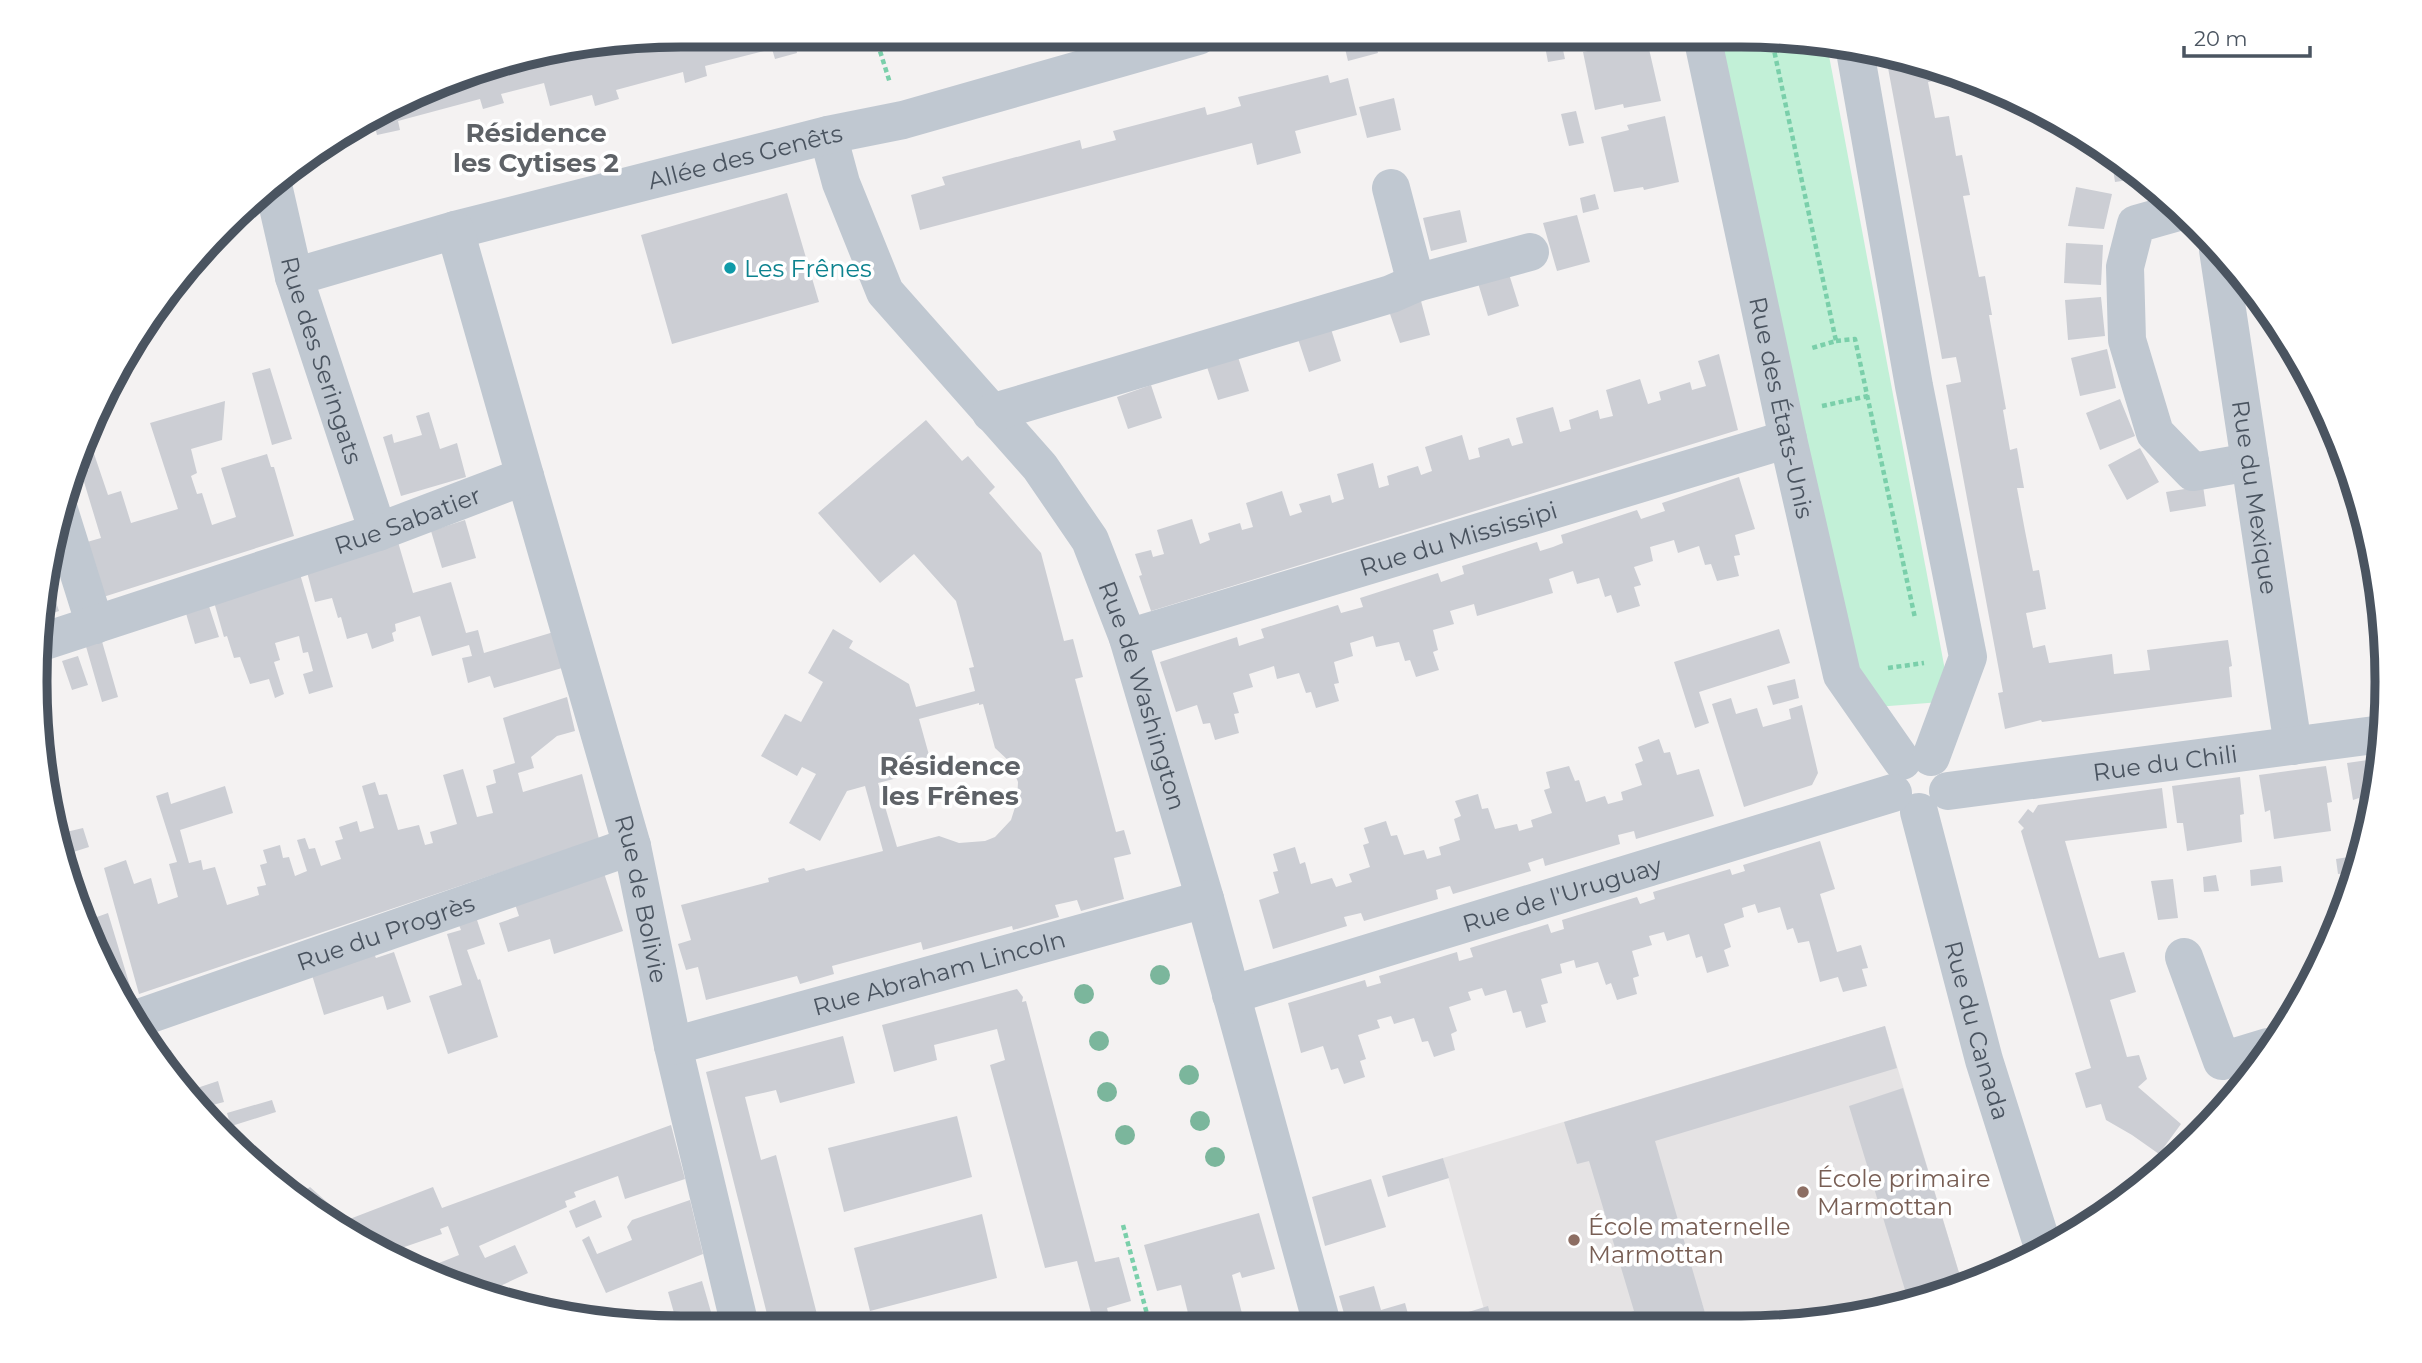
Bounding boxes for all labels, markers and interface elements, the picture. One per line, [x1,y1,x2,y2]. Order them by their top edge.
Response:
scale bar [2184,14,2310,58]
text: 20 m [2194,26,2248,51]
district label: Résidence les Cytises 2 [453,117,619,179]
street label: Allée des Genêts [645,118,845,195]
street label: Rue des Seringats [275,254,369,468]
place label: Les Frênes [744,254,872,283]
marker: Les Frênes [722,260,738,276]
street label: Rue des États-Unis [1744,294,1820,521]
street label: Rue du Mexique [2226,398,2284,596]
street label: Rue Sabatier [330,480,485,560]
street label: Rue du Mississipi [1356,495,1561,582]
street label: Rue de Washington [1093,577,1192,813]
street label: Rue du Chili [2091,739,2239,786]
district label: Résidence les Frênes [879,750,1021,812]
street label: Rue de Bolivie [609,811,674,986]
street label: Rue de l'Uruguay [1459,850,1665,938]
street label: Rue du Progrès [293,888,478,976]
street label: Rue Abraham Lincoln [810,924,1069,1021]
street label: Rue du Canada [1939,938,2017,1124]
place label: École primaire Marmottan [1817,1164,1991,1221]
marker: École primaire Marmottan [1795,1184,1811,1200]
place label: École maternelle Marmottan [1588,1212,1790,1269]
marker: École maternelle Marmottan [1566,1232,1582,1248]

